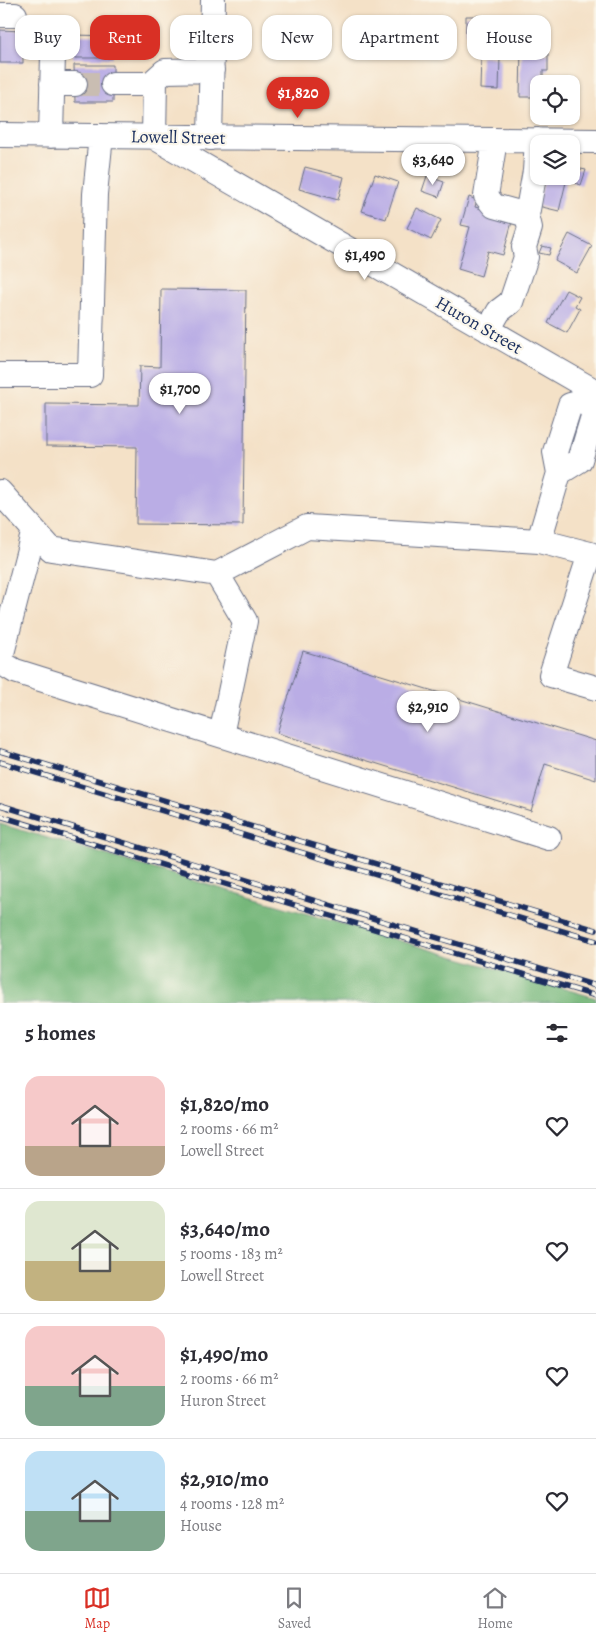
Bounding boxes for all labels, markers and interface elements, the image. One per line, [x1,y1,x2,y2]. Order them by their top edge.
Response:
chip: Buy [15,15,80,60]
chip: Rent [90,15,160,60]
chip: Filters [170,15,252,60]
chip: New [262,15,332,60]
chip: Apartment [342,15,457,60]
chip: House [467,15,551,60]
map controls [530,75,580,185]
button: locate [530,75,580,125]
pin: $1,820 [257,76,339,119]
text: $1,820 [278,82,318,104]
street label: Lowell Street [130,124,226,150]
button: layers [530,135,580,185]
pin: $3,640 [392,144,474,186]
text: $3,640 [412,149,454,171]
pin: $1,490 [324,238,406,281]
text: $1,490 [345,244,385,266]
street label: Huron Street [431,290,527,360]
pin: $1,700 [139,372,221,415]
text: $1,700 [160,378,200,400]
pin: $2,910 [387,690,469,733]
text: $2,910 [408,696,448,718]
text: 5 homes [25,1019,96,1047]
icon: filters [543,1019,571,1047]
text: $1,820/mo [180,1090,269,1118]
icon: home [65,1096,125,1156]
icon: heart [543,1112,571,1140]
text: 2 rooms · 66 m² [180,1118,278,1140]
text: Lowell Street [180,1140,264,1162]
text: $3,640/mo [180,1215,270,1243]
icon: home [65,1221,125,1281]
icon: heart [543,1237,571,1265]
text: 5 rooms · 183 m² [180,1243,283,1265]
text: Lowell Street [180,1265,264,1287]
text: $1,490/mo [180,1340,268,1368]
icon: home [65,1346,125,1406]
icon: heart [543,1362,571,1390]
text: 2 rooms · 66 m² [180,1368,278,1390]
text: Huron Street [180,1390,266,1412]
text: $2,910/mo [180,1465,269,1493]
icon: home [65,1471,125,1531]
icon: heart [543,1487,571,1515]
text: 4 rooms · 128 m² [180,1493,284,1515]
text: House [180,1515,222,1537]
tab: Map [83,1584,111,1633]
tab: Saved [278,1584,311,1633]
tab: Home [478,1584,513,1633]

